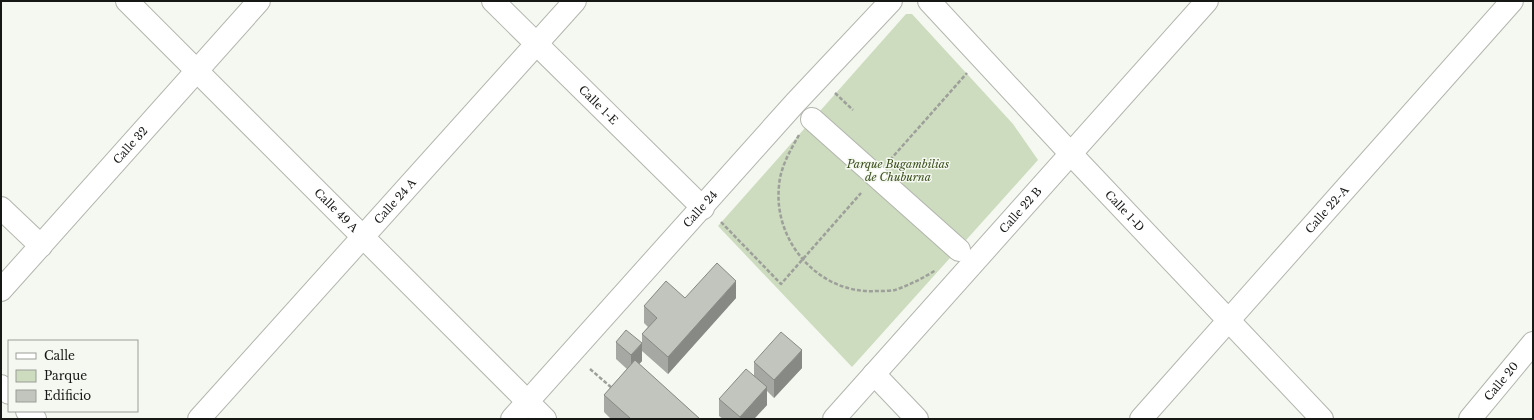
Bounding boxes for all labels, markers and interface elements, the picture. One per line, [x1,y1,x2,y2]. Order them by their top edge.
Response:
street label: Calle 1-E [576,83,621,127]
street label: Calle 32 [110,124,151,167]
park label: Parque Bugambilias de Chuburna [846,157,949,184]
street label: Calle 24 A [371,175,419,227]
street label: Calle 22-A [1302,183,1352,236]
street label: Calle 22 B [996,184,1045,236]
street label: Calle 49 A [311,185,362,236]
street label: Calle 1-D [1102,187,1148,234]
street label: Calle 24 [680,188,720,230]
legend [8,340,138,412]
text: Calle [44,348,75,363]
street label: Calle 20 [1481,359,1521,404]
text: Parque [44,368,87,383]
text: Edificio [44,388,91,403]

